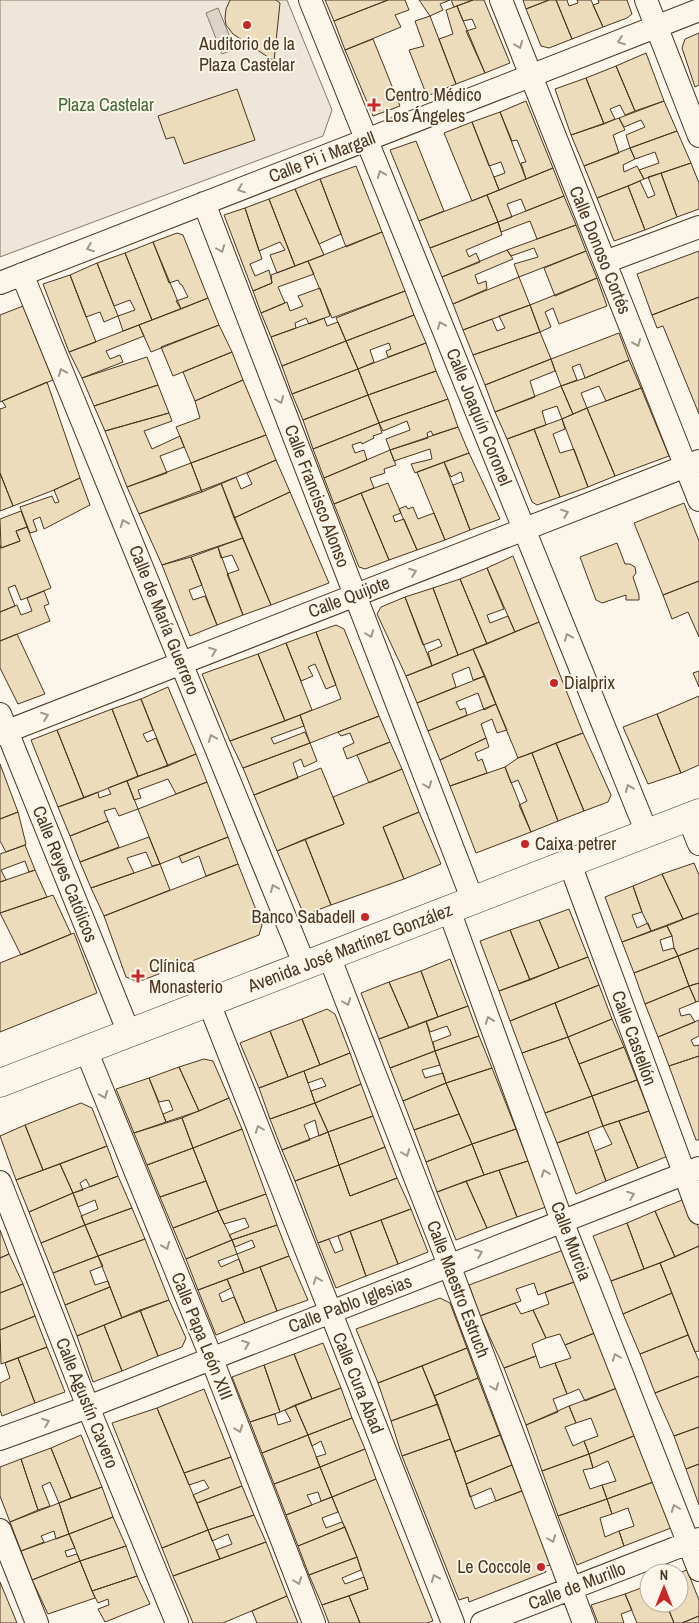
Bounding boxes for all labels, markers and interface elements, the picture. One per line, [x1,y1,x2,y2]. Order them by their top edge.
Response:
marker: Auditorio de la Plaza Castelar [241,19,253,31]
place label: Auditorio de la Plaza Castelar [198,31,295,77]
one-way arrow [617,35,626,45]
one-way arrow [513,40,523,49]
place label: Centro Médico Los Ángeles [385,82,482,128]
park label: Plaza Castelar [58,92,154,117]
marker: Centro Médico Los Ángeles [367,98,381,112]
street label: Calle Pi i Margall [265,125,379,188]
one-way arrow [376,170,387,179]
one-way arrow [237,182,246,193]
street label: Calle Donoso Cortés [563,182,638,318]
one-way arrow [86,241,95,252]
one-way arrow [216,244,226,252]
one-way arrow [437,321,447,329]
one-way arrow [631,338,641,347]
street label: Calle Joaquín Coronel [441,344,518,489]
one-way arrow [58,368,68,377]
one-way arrow [274,395,284,404]
street label: Calle Francisco Alonso [279,421,356,571]
one-way arrow [560,509,569,519]
one-way arrow [120,519,130,528]
street label: Calle de María Guerrero [123,541,206,698]
one-way arrow [408,568,417,578]
street label: Calle Quijote [305,570,393,623]
one-way arrow [364,629,374,637]
one-way arrow [564,634,574,642]
one-way arrow [208,646,217,657]
place label: Dialprix [564,670,615,695]
marker: Dialprix [548,677,560,689]
one-way arrow [41,712,49,722]
one-way arrow [208,734,218,743]
one-way arrow [422,780,433,789]
one-way arrow [625,784,635,793]
street label: Calle Reyes Católicos [27,802,104,946]
place label: Caixa petrer [535,831,616,856]
marker: Caixa petrer [519,838,531,850]
one-way arrow [269,884,280,893]
street label: Avenida José Martínez González [243,897,456,998]
place label: Banco Sabadell [252,904,355,929]
marker: Banco Sabadell [359,911,371,923]
place label: Clínica Monasterio [149,953,223,999]
marker: Clínica Monasterio [131,969,145,983]
street label: Calle Castellón [606,987,663,1089]
one-way arrow [341,997,351,1005]
one-way arrow [485,1016,495,1025]
one-way arrow [98,1090,109,1099]
one-way arrow [255,1125,265,1134]
one-way arrow [400,1148,410,1157]
one-way arrow [541,1169,551,1178]
one-way arrow [626,1191,634,1201]
street label: Calle Murcia [545,1198,598,1284]
street label: Calle Maestro Estruch [421,1217,496,1361]
one-way arrow [159,1241,170,1250]
one-way arrow [474,1249,483,1260]
street label: Calle Papa León XIII [166,1268,239,1403]
street label: Calle Pablo Iglesias [284,1268,415,1339]
one-way arrow [313,1276,324,1285]
street label: Calle Cura Abad [327,1328,390,1437]
street label: Calle Agustín Cavero [50,1334,125,1472]
one-way arrow [241,1340,250,1350]
one-way arrow [611,1353,622,1362]
one-way arrow [489,1382,499,1391]
one-way arrow [41,1418,49,1428]
one-way arrow [233,1424,243,1433]
one-way arrow [671,1505,681,1513]
one-way arrow [546,1534,556,1543]
place label: Le Coccole [457,1554,531,1579]
street label: Calle de Murillo [524,1555,629,1616]
marker: Le Coccole [535,1561,547,1573]
north arrow [639,1563,689,1613]
text: N [660,1566,668,1584]
one-way arrow [431,1574,442,1583]
one-way arrow [291,1576,302,1585]

